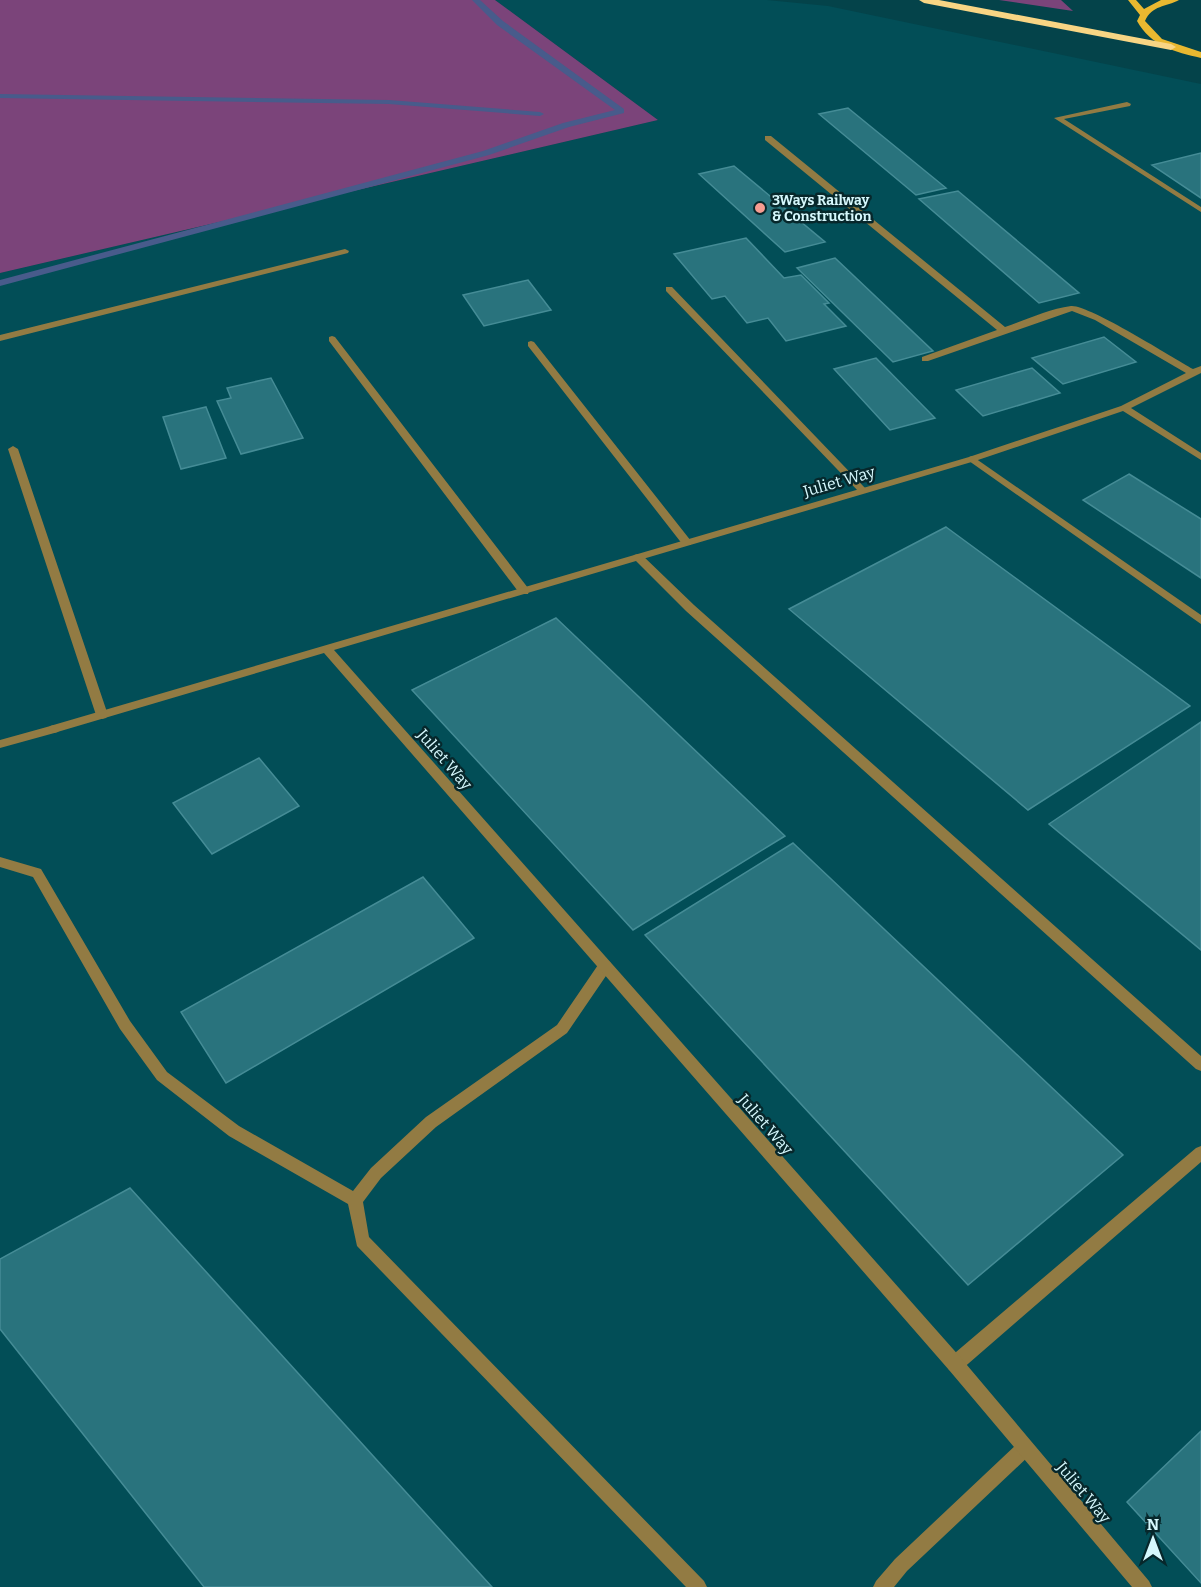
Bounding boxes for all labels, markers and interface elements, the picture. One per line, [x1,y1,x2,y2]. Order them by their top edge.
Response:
place label: 3Ways Railway & Construction [772,192,872,225]
marker: 3Ways Railway & Construction [753,201,767,215]
street label: Juliet Way [800,462,878,501]
street label: Juliet Way [413,724,476,794]
street label: Juliet Way [734,1089,797,1159]
street label: Juliet Way [1052,1457,1115,1527]
north arrow [1123,1509,1183,1569]
text: N [1147,1515,1159,1534]

